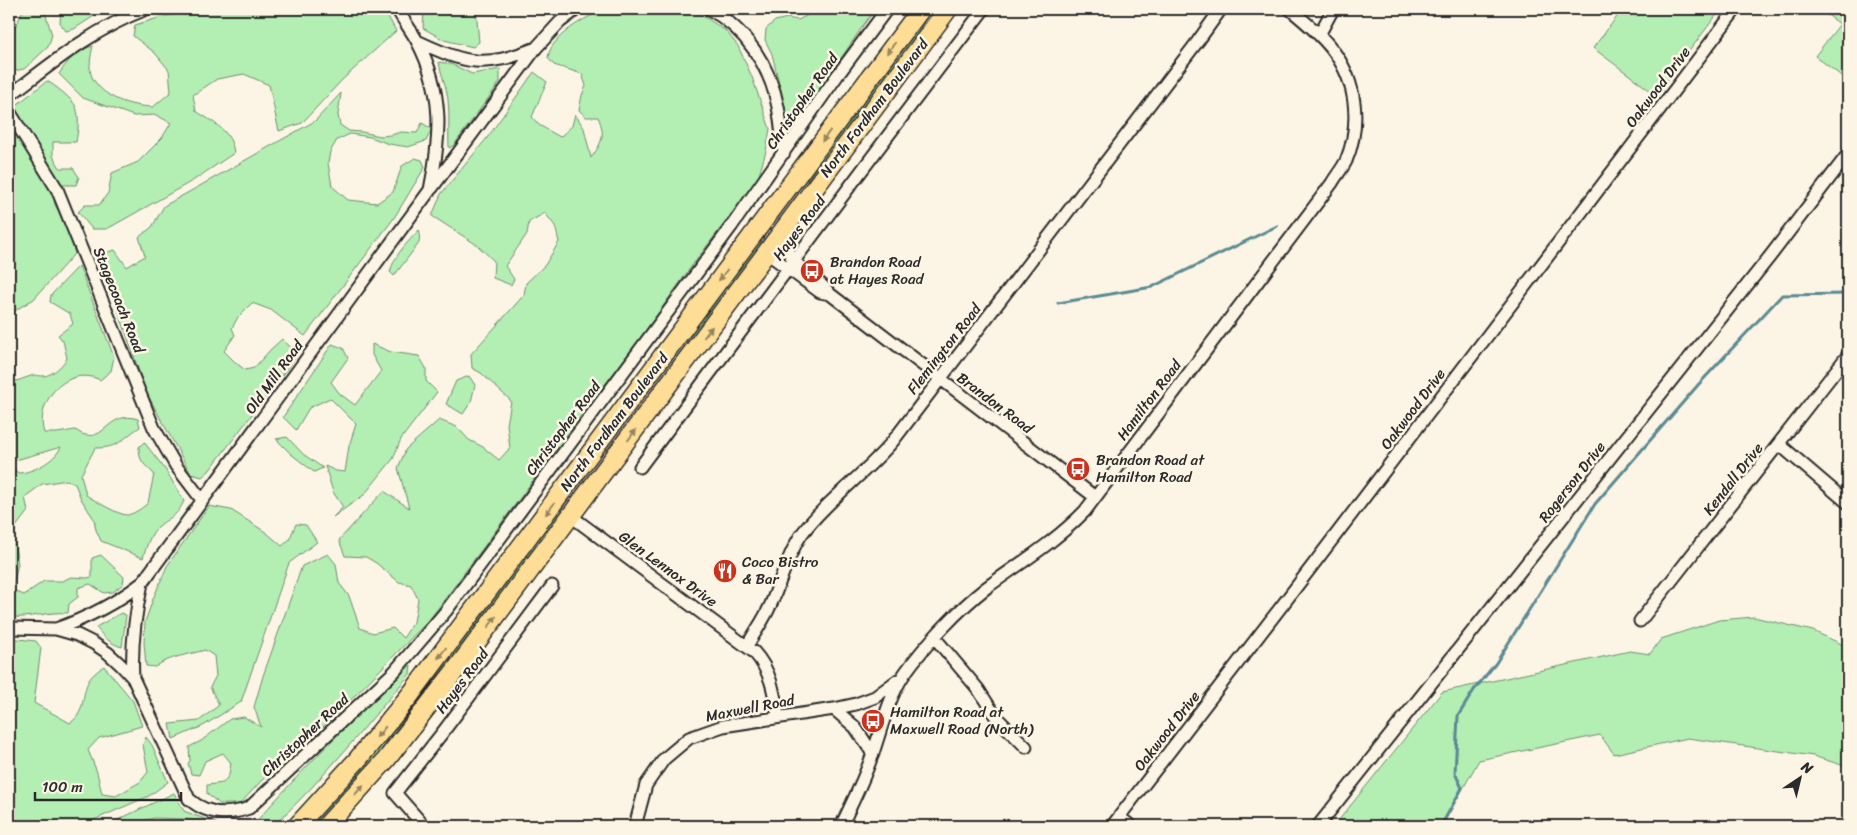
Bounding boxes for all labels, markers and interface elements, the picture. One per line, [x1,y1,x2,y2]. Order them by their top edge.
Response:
street label: North Fordham Boulevard [813,32,936,183]
street label: Oakwood Drive [1619,40,1698,133]
one-way arrow [886,41,897,54]
street label: Christopher Road [759,46,846,155]
one-way arrow [821,129,831,143]
street label: Hayes Road [766,189,833,266]
street label: Stagecoach Road [86,243,153,358]
place label: Brandon Road at Hayes Road [830,249,924,292]
bus stop icon: Brandon Road at Hayes Road [799,258,825,284]
one-way arrow [718,268,729,281]
street label: Flemington Road [900,297,989,400]
one-way arrow [703,326,714,339]
street label: Old Mill Road [238,333,311,420]
street label: North Fordham Boulevard [553,346,676,497]
street label: Hamilton Road [1110,353,1189,446]
street label: Oakwood Drive [1374,362,1453,455]
street label: Brandon Road [951,365,1040,441]
street label: Christopher Road [519,374,608,481]
one-way arrow [626,429,637,442]
street label: Rogerson Drive [1532,435,1612,528]
street label: Kendall Drive [1696,437,1770,521]
place label: Brandon Road at Hamilton Road [1096,447,1205,490]
bus stop icon: Brandon Road at Hamilton Road [1065,456,1091,482]
one-way arrow [545,502,555,516]
street label: Glen Lennox Drive [613,524,723,614]
place label: Coco Bistro & Bar [742,549,819,592]
restaurant icon: Coco Bistro & Bar [712,558,738,584]
one-way arrow [487,616,498,629]
street label: Hayes Road [429,642,496,719]
one-way arrow [437,646,448,659]
street label: Oakwood Drive [1127,685,1207,777]
street label: Christopher Road [255,686,356,783]
street label: Maxwell Road [703,686,798,729]
place label: Hamilton Road at Maxwell Road (North) [890,699,1034,742]
bus stop icon: Hamilton Road at Maxwell Road (North) [860,708,886,734]
one-way arrow [375,725,386,738]
north arrow [1774,752,1824,802]
text: N [1795,754,1819,781]
scale bar [35,770,181,802]
text: 100 m [42,774,83,800]
one-way arrow [353,785,365,797]

